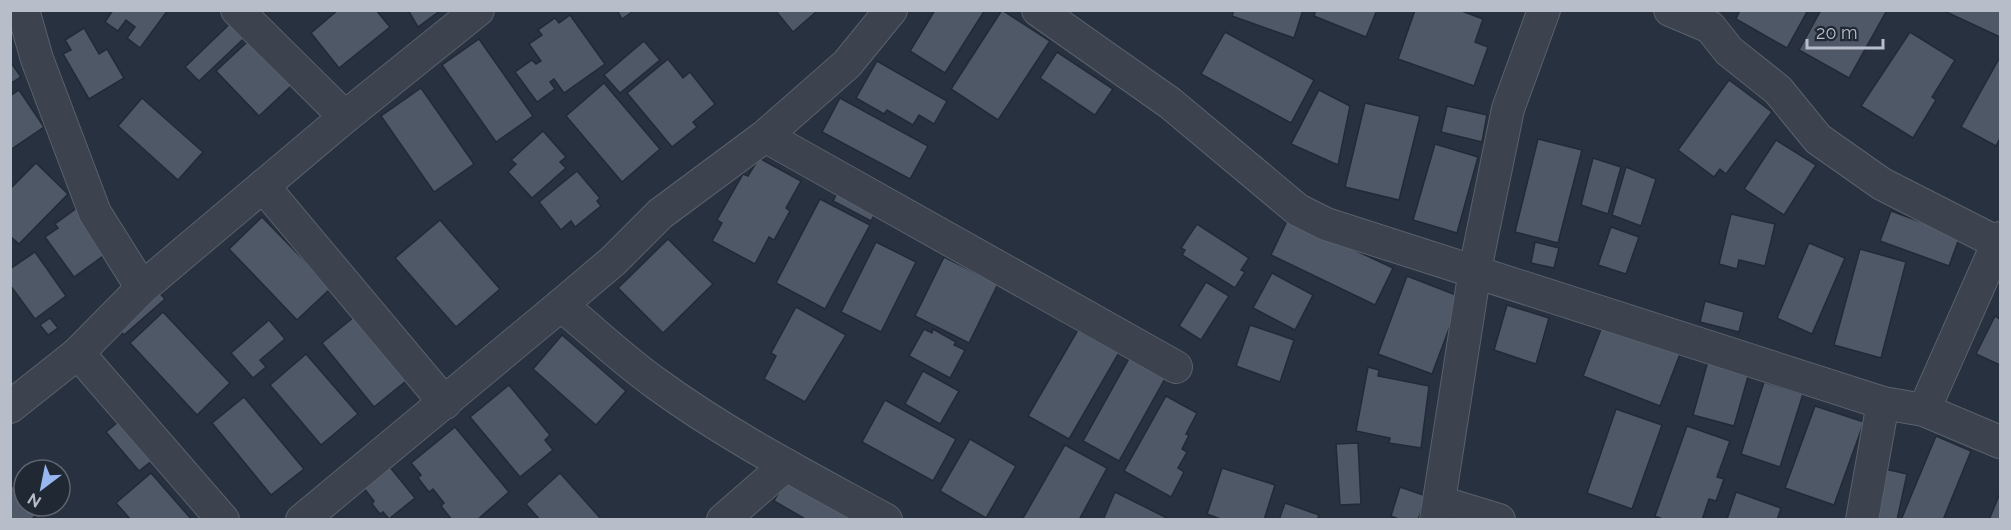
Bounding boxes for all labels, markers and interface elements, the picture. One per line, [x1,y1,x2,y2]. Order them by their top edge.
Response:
scale bar [1807,12,1884,50]
text: 20 m [1816,22,1858,43]
north arrow [12,458,72,518]
text: N [24,489,45,512]

